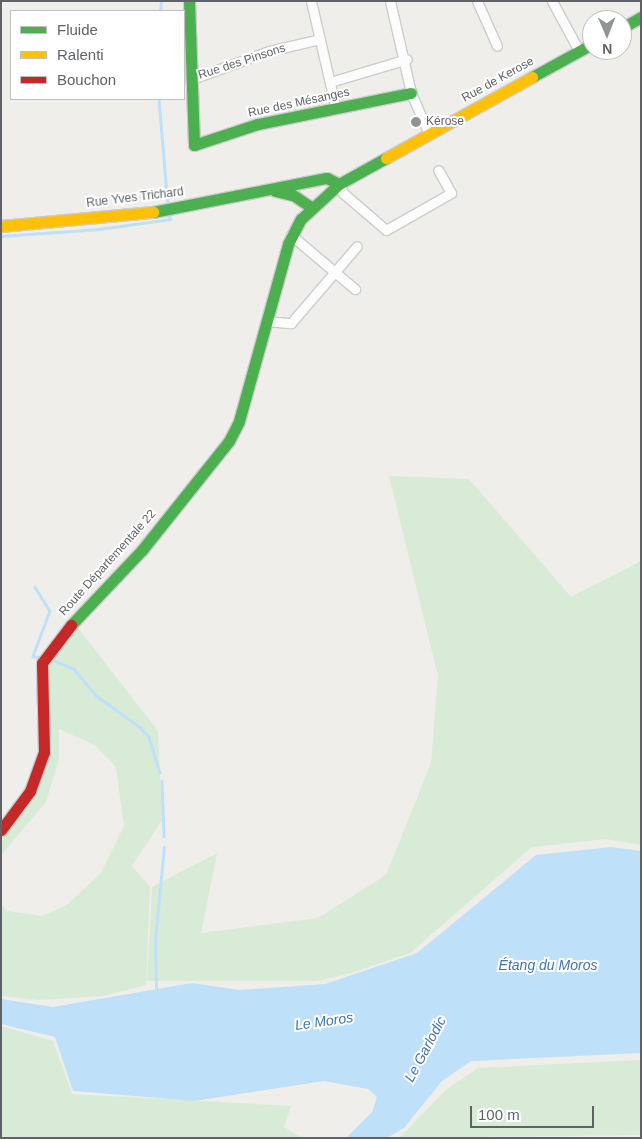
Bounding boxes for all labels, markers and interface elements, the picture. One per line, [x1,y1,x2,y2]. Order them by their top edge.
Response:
legend [10,10,185,100]
north arrow [582,10,632,60]
text: Fluide [57,21,98,38]
street label: Rue des Pinsons [197,41,287,83]
text: N [602,41,612,57]
text: Ralenti [57,46,104,63]
street label: Rue de Kerose [460,54,536,106]
text: Bouchon [57,71,116,88]
street label: Rue des Mésanges [247,85,351,121]
place label: Kérose [426,115,464,129]
marker: Kérose [410,116,422,128]
street label: Rue Yves Trichard [85,185,185,211]
street label: Route Départementale 22 [57,507,159,619]
water label: Étang du Moros [499,957,597,973]
water label: Le Moros [294,1009,354,1033]
water label: Le Garlodic [401,1013,449,1085]
scale bar [472,1096,596,1128]
text: 100 m [478,1106,520,1123]

